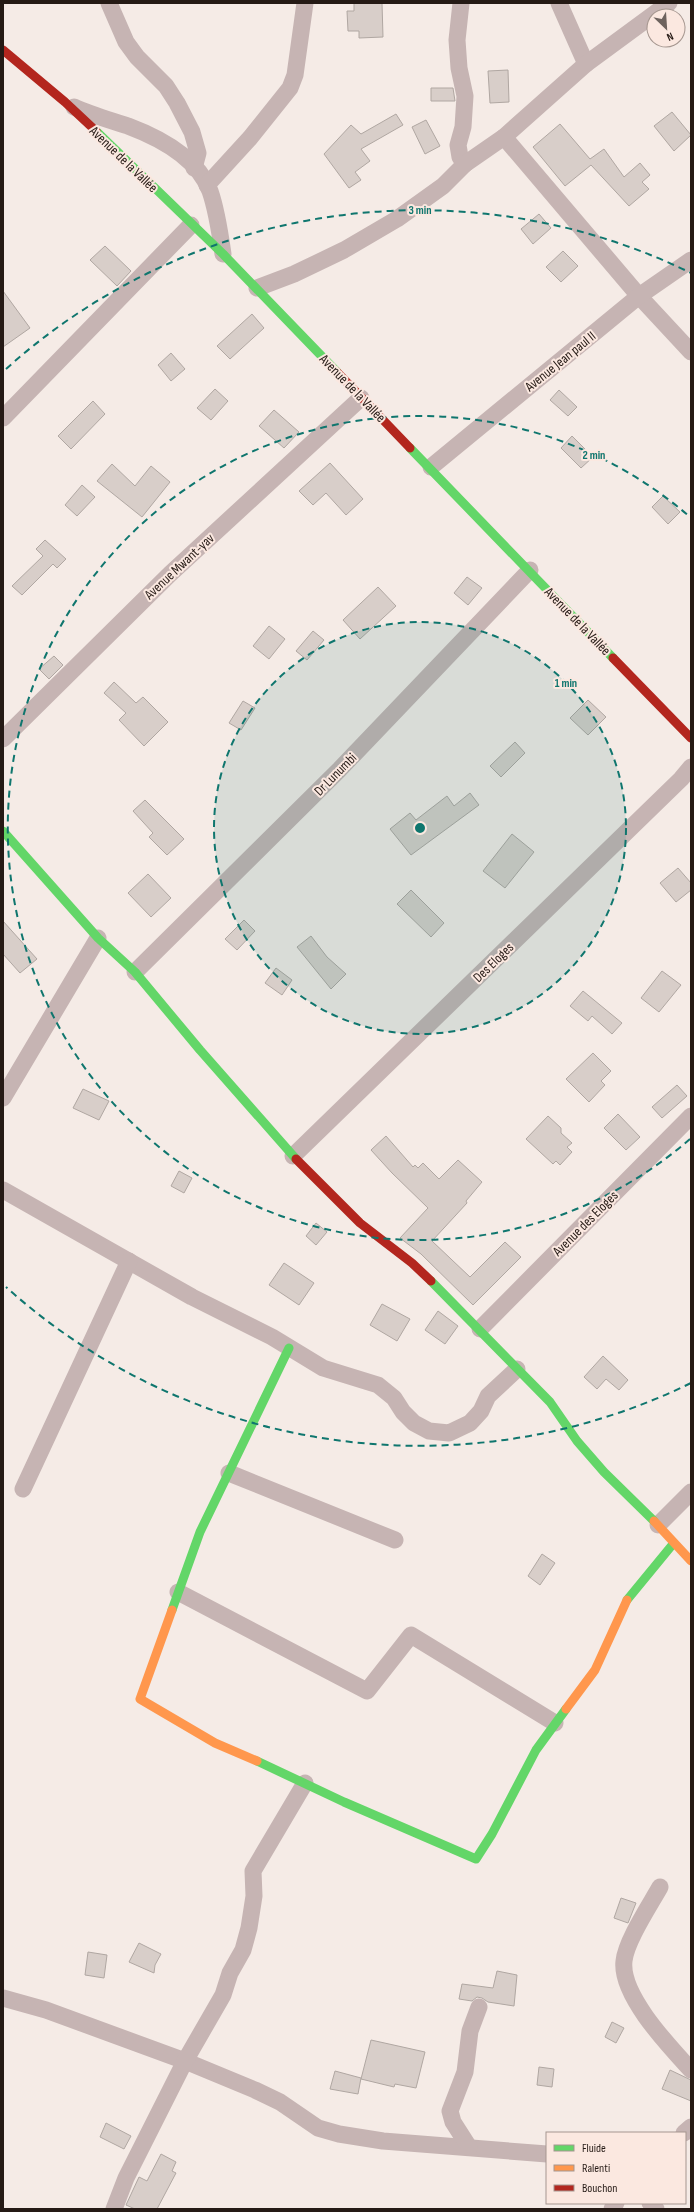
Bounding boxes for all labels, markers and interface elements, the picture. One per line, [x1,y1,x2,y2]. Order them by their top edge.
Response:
north arrow [646,8,686,48]
text: N [664,29,675,44]
street label: Avenue de la Vallée [85,122,161,196]
text: 3 min [409,203,431,218]
street label: Avenue Jean paul II [521,328,599,396]
street label: Avenue de la Vallée [315,350,389,426]
text: 2 min [583,448,605,463]
street label: Avenue Mwant-yav [140,529,218,604]
street label: Avenue de la Vallée [540,583,614,659]
text: 1 min [555,676,577,691]
street label: Dr Lunumbi [310,749,360,799]
centre of rings [413,821,427,835]
street label: Des Eloges [469,939,517,986]
street label: Avenue des Eloges [548,1187,622,1260]
legend [546,2132,686,2204]
text: Fluide [582,2141,606,2156]
text: Ralenti [582,2161,610,2176]
text: Bouchon [582,2181,617,2196]

